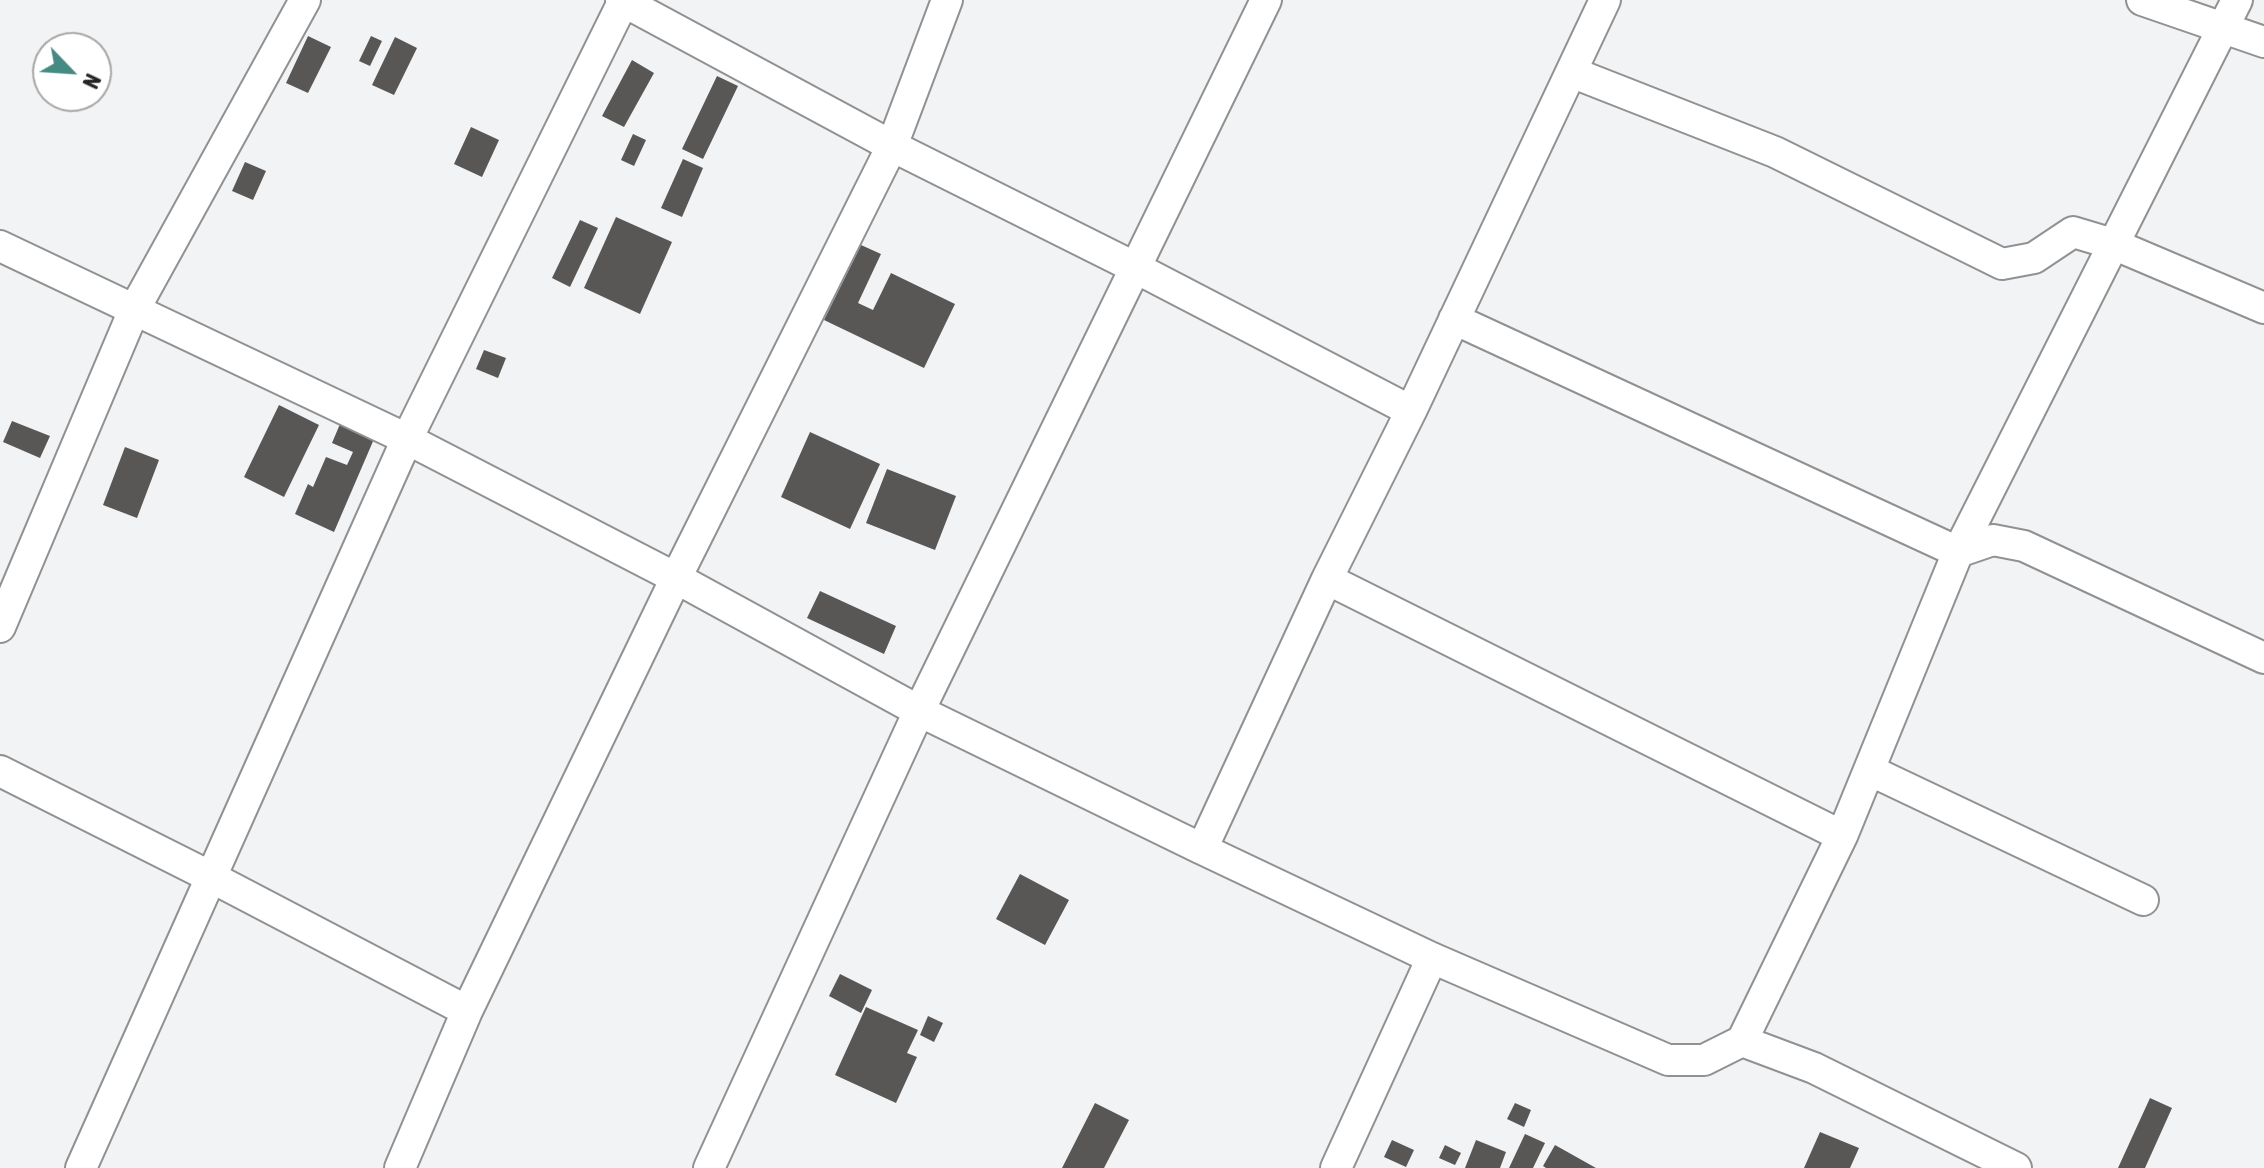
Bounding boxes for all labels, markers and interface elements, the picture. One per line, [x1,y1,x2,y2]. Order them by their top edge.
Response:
north arrow [32,32,112,112]
text: N [77,70,106,93]

